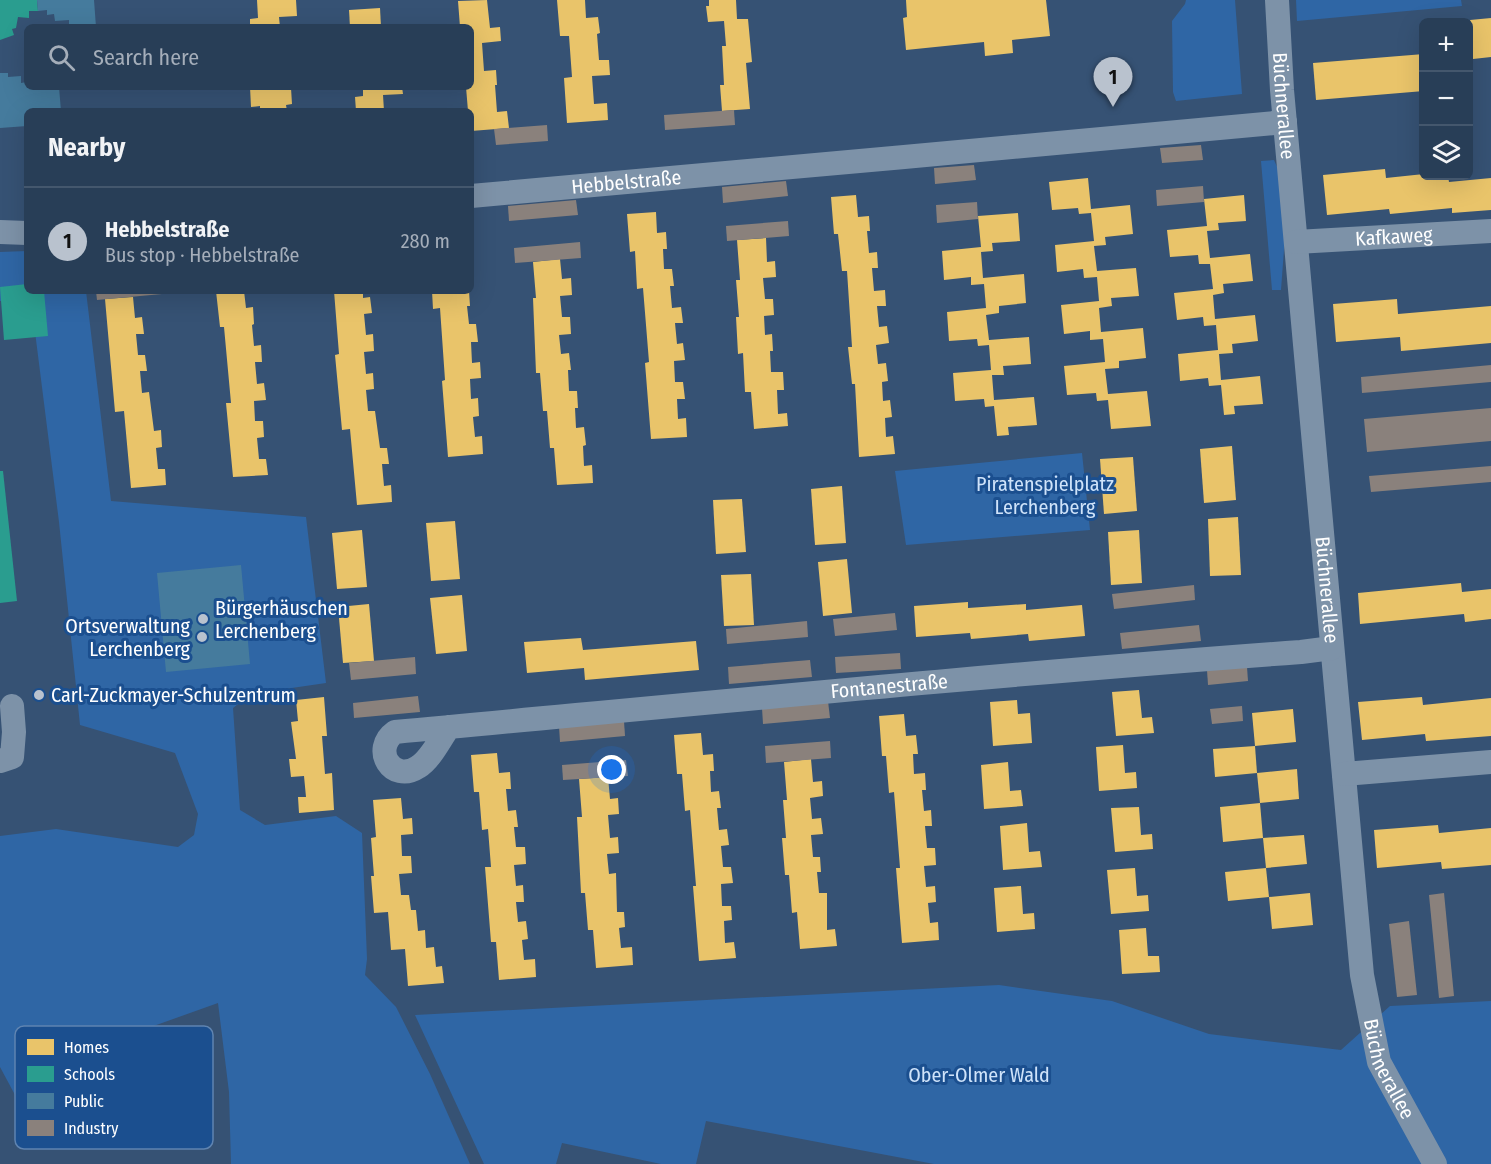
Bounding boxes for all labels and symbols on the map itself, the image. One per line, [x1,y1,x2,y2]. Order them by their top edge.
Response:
street label: Büchnerallee [1268,52,1300,160]
pin: 1 [1094,57,1132,107]
street label: Hebbelstraße [570,165,682,199]
street label: Kafkaweg [1354,222,1434,251]
park label: Piratenspielplatz Lerchenberg [976,472,1114,519]
street label: Büchnerallee [1310,535,1344,644]
place label: Bürgerhäuschen Lerchenberg [215,596,348,643]
marker: Bürgerhäuschen Lerchenberg [196,612,210,626]
place label: Ortsverwaltung Lerchenberg [65,614,191,661]
marker: Ortsverwaltung Lerchenberg [195,630,209,644]
street label: Fontanestraße [829,669,949,703]
place label: Carl-Zuckmayer-Schulzentrum [51,683,296,707]
marker: Carl-Zuckmayer-Schulzentrum [32,688,46,702]
your location [597,755,626,784]
street label: Büchnerallee [1359,1017,1420,1123]
legend [15,1026,213,1149]
text: Homes [64,1038,109,1057]
park label: Ober-Olmer Wald [908,1063,1050,1087]
text: Schools [64,1065,115,1084]
text: Public [64,1092,104,1111]
text: Industry [64,1119,119,1138]

